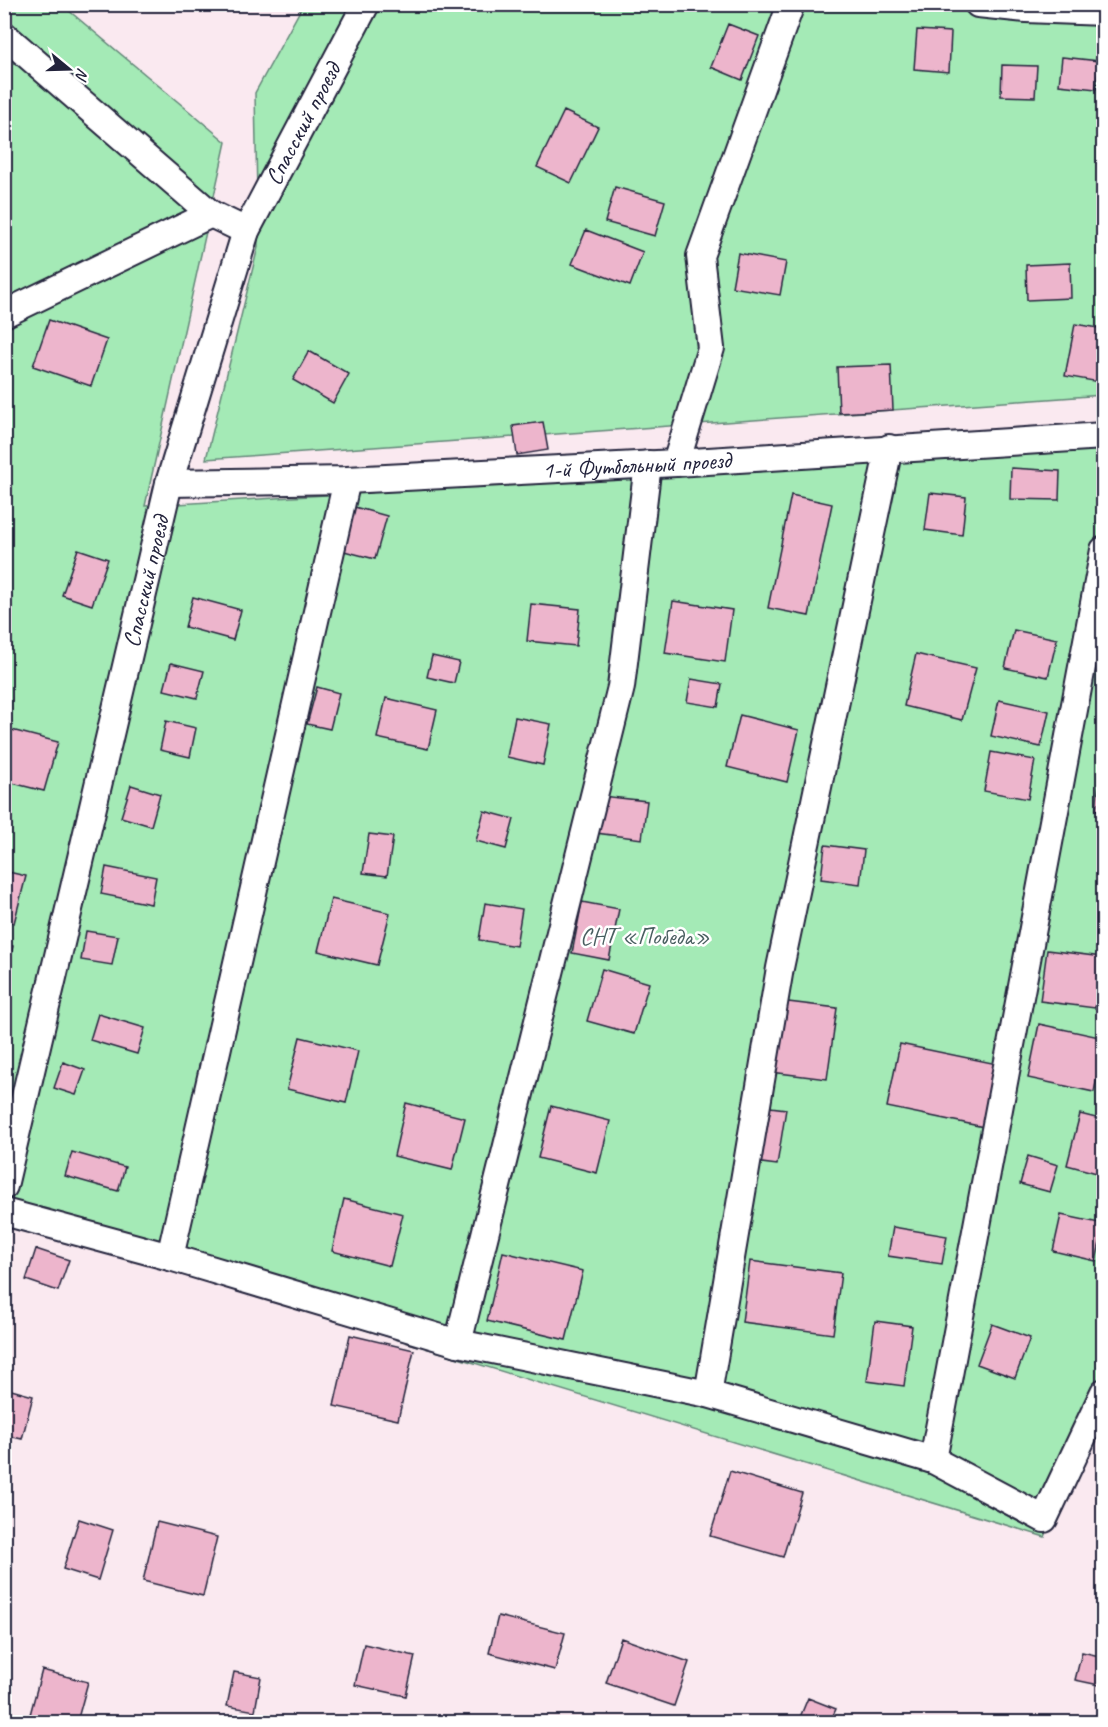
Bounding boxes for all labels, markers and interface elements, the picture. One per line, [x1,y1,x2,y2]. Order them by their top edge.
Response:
north arrow [39,39,99,99]
street label: Спасский проезд [258,55,348,190]
text: N [70,66,93,84]
street label: 1-й Футбольный проезд [542,444,734,485]
street label: Спасский проезд [116,510,176,650]
park label: СНТ «Победа» [580,921,710,951]

